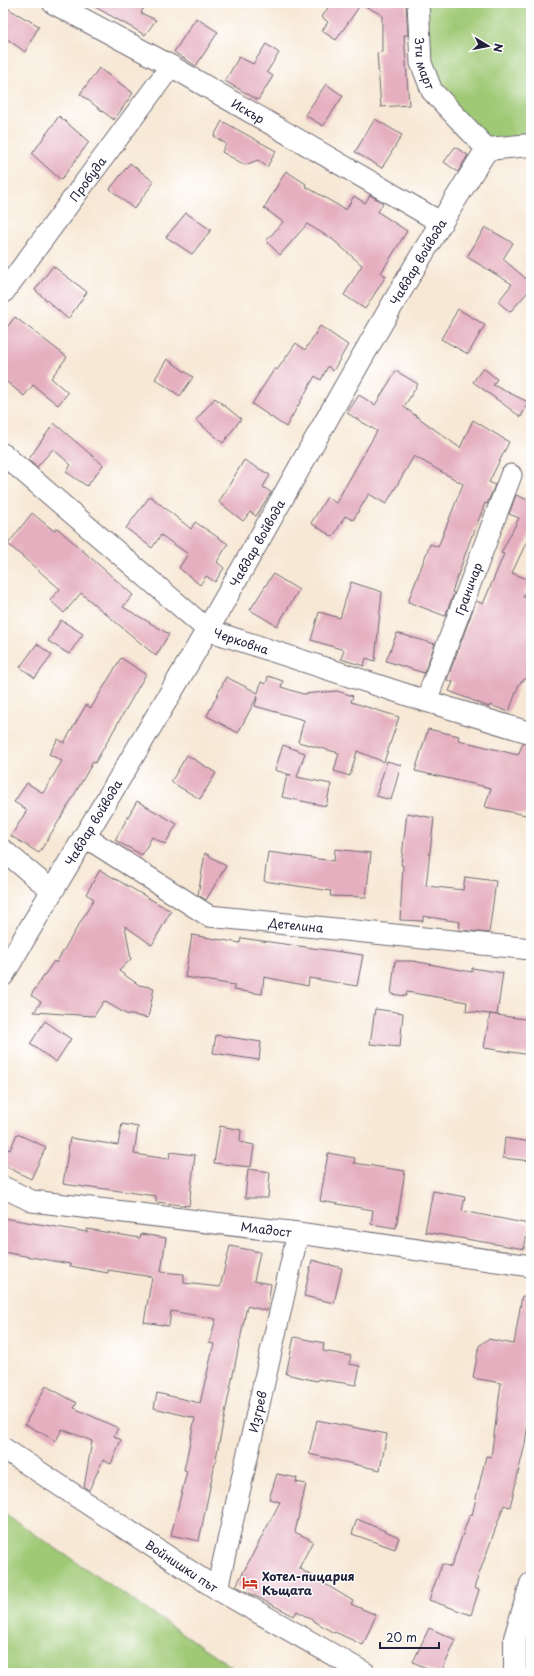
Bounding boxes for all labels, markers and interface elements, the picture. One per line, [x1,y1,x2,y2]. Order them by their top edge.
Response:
north arrow [468,26,508,66]
street label: 3ти март [411,37,440,92]
text: N [489,42,507,54]
street label: Искър [228,94,268,128]
street label: Пробуда [65,152,110,205]
street label: Чавдар войвода [385,215,451,308]
street label: Чавдар войвода [225,496,289,590]
street label: Граничар [450,560,486,618]
street label: Черковна [211,623,272,658]
street label: Чавдар войвода [60,776,126,869]
street label: Детелина [267,913,325,937]
street label: Младост [240,1217,293,1241]
street label: Изгрев [244,1389,271,1434]
street label: Войнишки път [142,1535,222,1596]
place label: Хотел-пицария Къщата [262,1567,355,1599]
hotel icon: Хотел-пицария Къщата [241,1574,259,1592]
scale bar [380,1624,439,1650]
text: 20 m [386,1628,417,1646]

